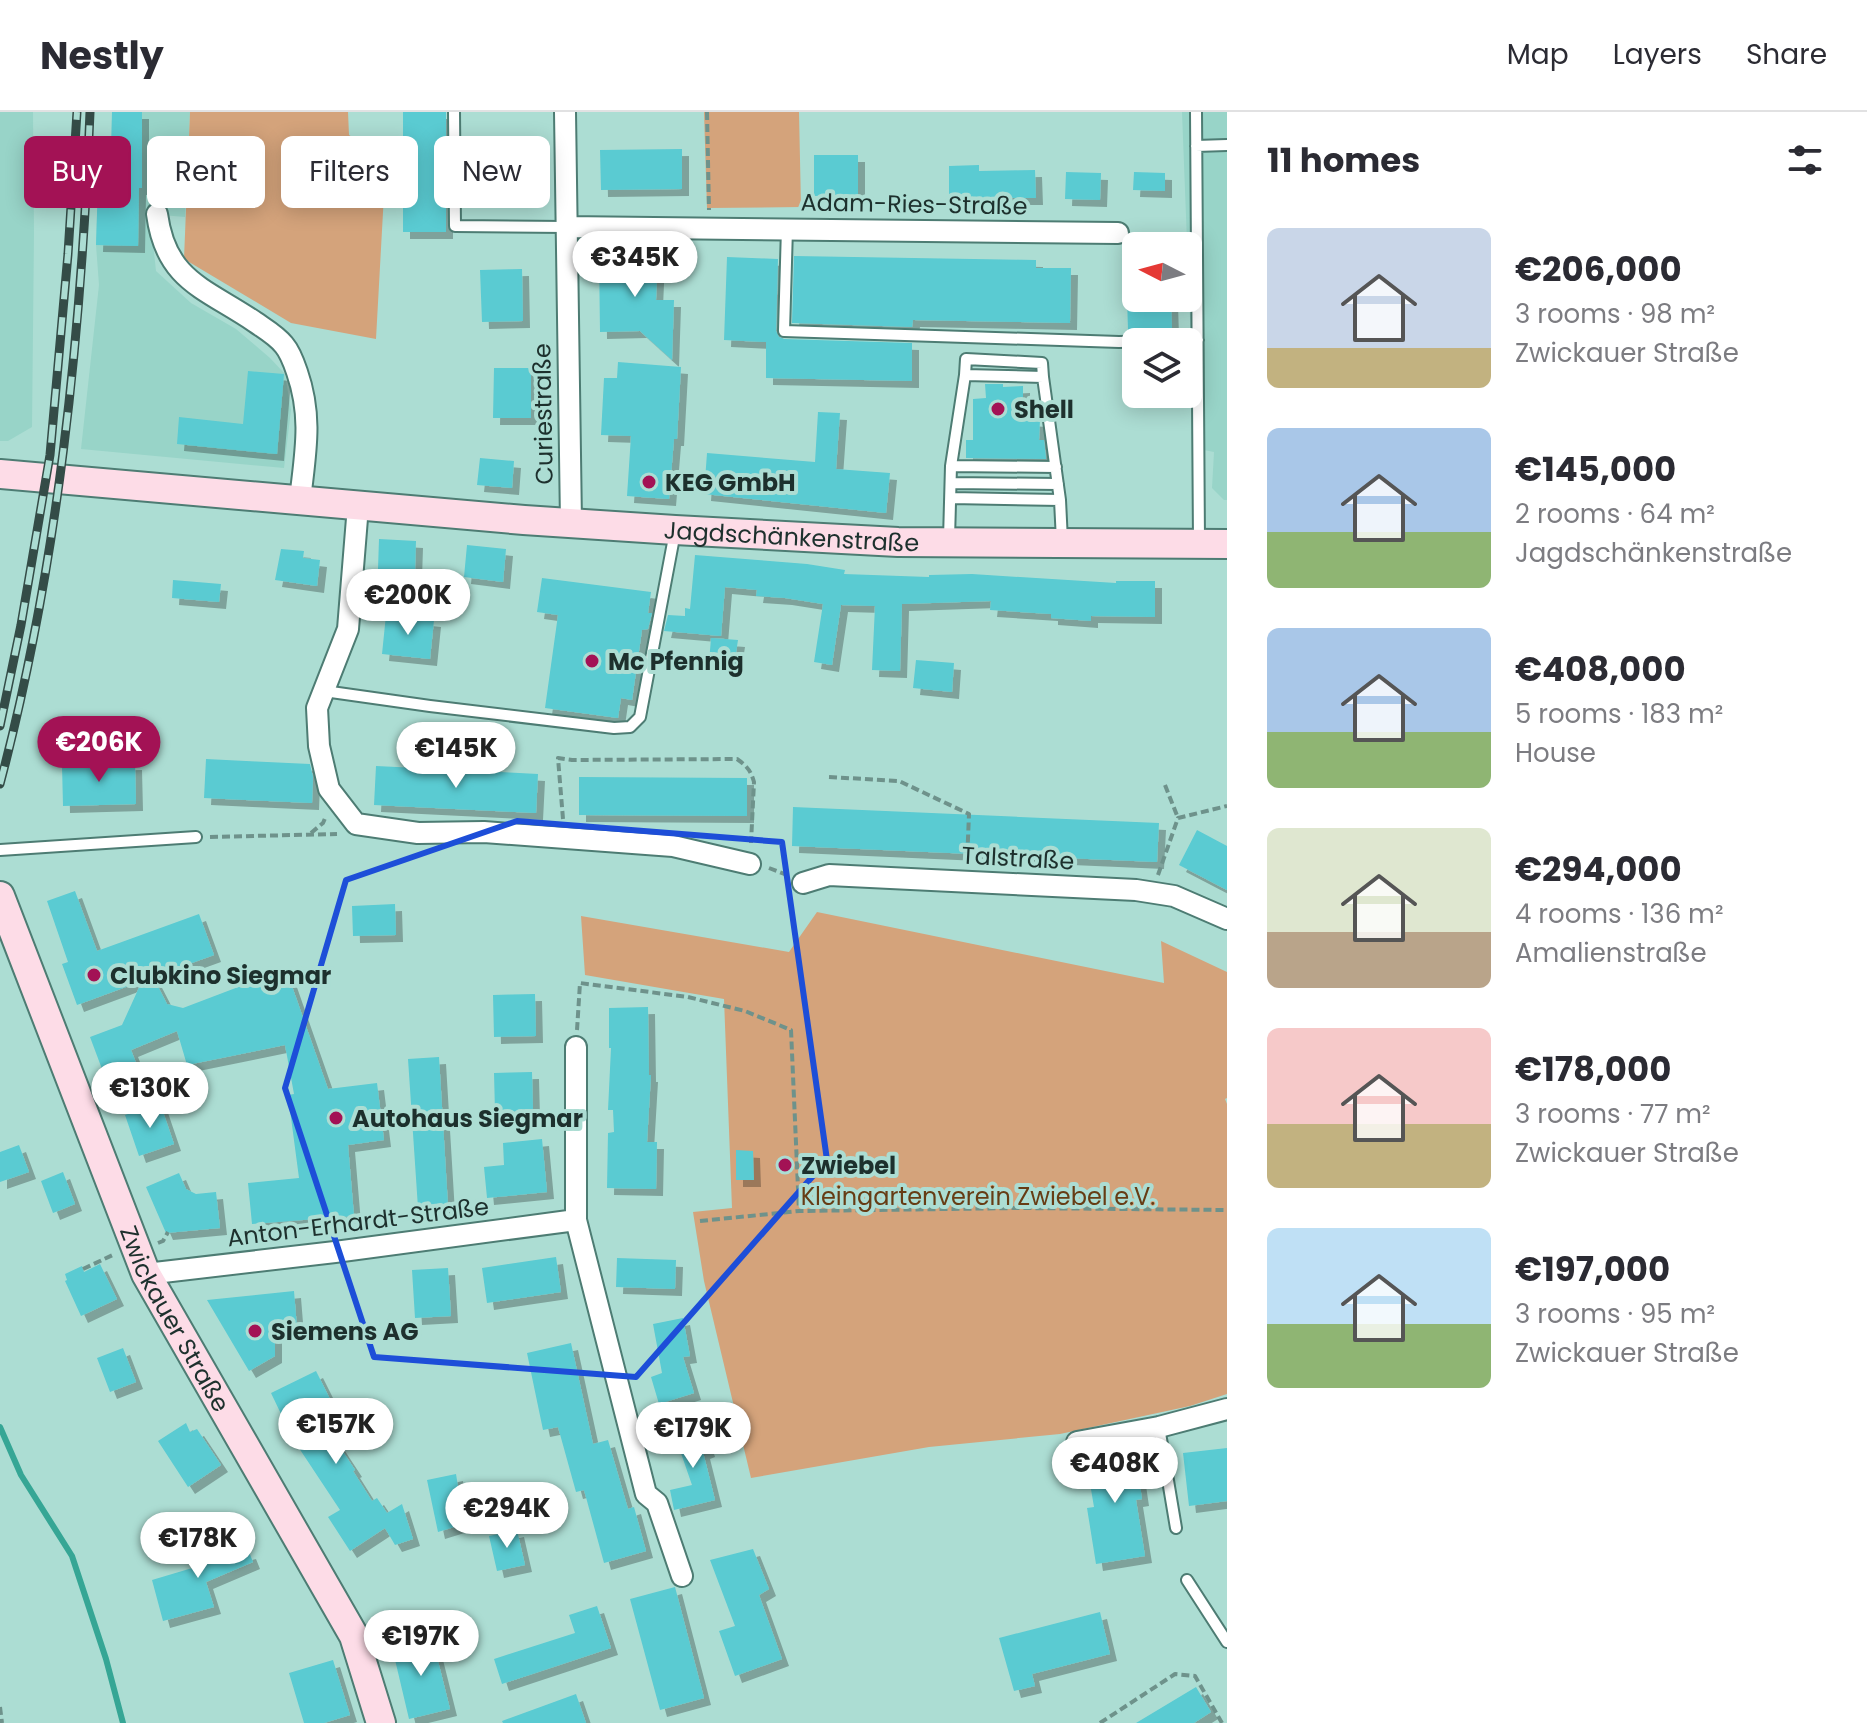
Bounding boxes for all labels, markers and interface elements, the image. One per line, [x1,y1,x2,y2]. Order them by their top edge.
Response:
text: Nestly [40,29,164,82]
text: Map [1507,35,1569,74]
text: Layers [1613,35,1702,74]
text: Share [1746,35,1827,74]
chip: Buy [24,136,131,208]
chip: Rent [147,136,265,208]
chip: Filters [281,136,418,208]
chip: New [434,136,550,208]
text: 11 homes [1267,136,1420,184]
icon: filters [1783,138,1827,182]
street label: Adam-Ries-Straße [800,186,1028,222]
pin: €345K [579,231,691,299]
north arrow [1122,232,1202,312]
map controls [1122,232,1202,408]
text: €345K [590,239,680,275]
text: €206,000 [1515,245,1682,293]
icon: home [1331,260,1427,356]
text: 3 rooms · 98 m² [1515,296,1715,332]
button: layers [1122,328,1202,408]
text: Zwickauer Straße [1515,335,1739,371]
street label: Curiestraße [525,343,561,485]
place label: Shell [1014,393,1074,426]
marker: Shell [989,400,1007,418]
text: €145,000 [1515,445,1676,493]
icon: home [1331,460,1427,556]
place label: KEG GmbH [665,466,796,499]
marker: KEG GmbH [640,473,658,491]
text: 2 rooms · 64 m² [1515,496,1715,532]
street label: Jagdschänkenstraße [663,513,919,559]
text: Jagdschänkenstraße [1515,535,1792,571]
pin: €200K [352,569,464,637]
text: €200K [364,577,452,613]
place label: Mc Pfennig [608,645,744,678]
text: €408,000 [1515,645,1686,693]
marker: Mc Pfennig [583,652,601,670]
icon: home [1331,660,1427,756]
text: 5 rooms · 183 m² [1515,696,1723,732]
pin: €206K [43,716,155,784]
pin: €145K [400,722,512,790]
text: €206K [55,724,143,760]
text: €145K [414,730,498,766]
text: House [1515,735,1596,771]
street label: Talstraße [961,839,1075,877]
text: €294,000 [1515,845,1682,893]
icon: home [1331,860,1427,956]
text: 4 rooms · 136 m² [1515,896,1723,932]
text: Amalienstraße [1515,935,1707,971]
place label: Clubkino Siegmar [110,959,331,992]
marker: Clubkino Siegmar [85,966,103,984]
text: €178,000 [1515,1045,1671,1093]
icon: home [1331,1060,1427,1156]
pin: €130K [94,1062,206,1130]
text: €130K [109,1070,191,1106]
text: 3 rooms · 77 m² [1515,1096,1711,1132]
place label: Autohaus Siegmar [352,1102,583,1135]
marker: Autohaus Siegmar [327,1109,345,1127]
text: Zwickauer Straße [1515,1135,1739,1171]
place label: Zwiebel [801,1149,896,1182]
marker: Zwiebel [776,1156,794,1174]
park label: Kleingartenverein Zwiebel e.V. [801,1180,1155,1213]
street label: Anton-Erhardt-Straße [225,1190,491,1254]
street label: Zwickauer Straße [112,1221,238,1418]
text: €197,000 [1515,1245,1670,1293]
icon: home [1331,1260,1427,1356]
text: 3 rooms · 95 m² [1515,1296,1715,1332]
place label: Siemens AG [271,1315,418,1348]
marker: Siemens AG [246,1322,264,1340]
text: Zwickauer Straße [1515,1335,1739,1371]
pin: €157K [280,1398,392,1466]
pin: €179K [637,1402,749,1470]
text: €157K [296,1406,376,1442]
text: €179K [654,1410,732,1446]
pin: €408K [1059,1437,1171,1505]
text: €408K [1070,1445,1160,1481]
pin: €294K [451,1482,563,1550]
text: €294K [463,1490,551,1526]
pin: €178K [142,1512,254,1580]
text: €178K [158,1520,238,1556]
pin: €197K [365,1610,477,1678]
text: €197K [382,1618,460,1654]

